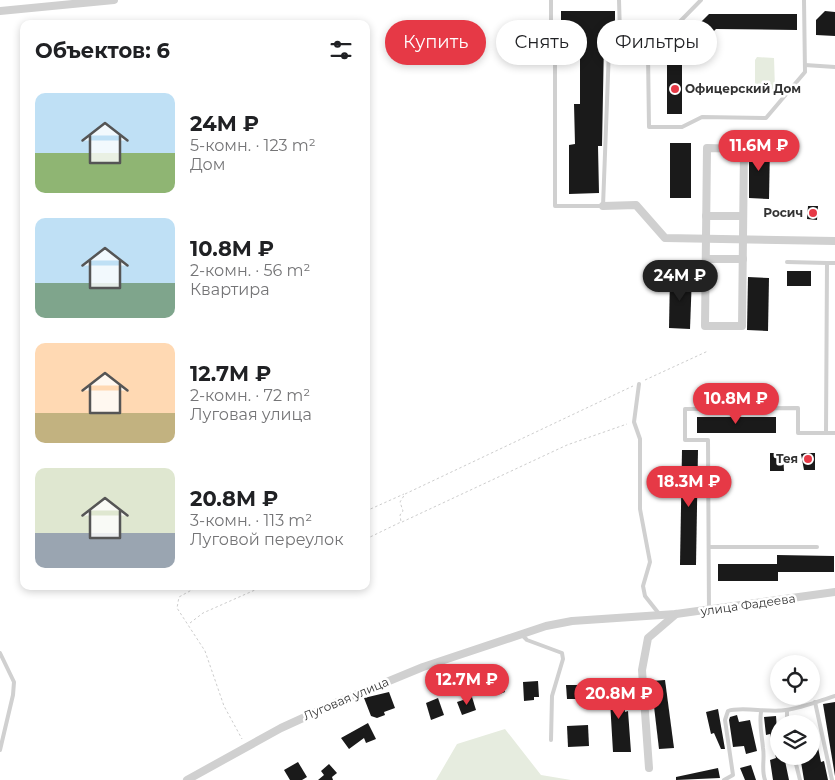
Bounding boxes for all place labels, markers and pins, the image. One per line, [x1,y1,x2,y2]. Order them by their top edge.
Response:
place label: Офицерский Дом [685,81,801,96]
marker: Офицерский Дом [669,83,681,95]
pin: 11.6M ₽ [713,130,805,172]
place label: Росич [763,205,803,220]
marker: Росич [807,207,819,219]
pin: 24M ₽ [645,260,715,302]
pin: 10.8M ₽ [690,382,782,425]
place label: Тея [776,451,798,466]
marker: Тея [802,453,814,465]
pin: 18.3M ₽ [643,466,735,508]
pin: 12.7M ₽ [421,664,513,706]
pin: 20.8M ₽ [573,678,665,720]

